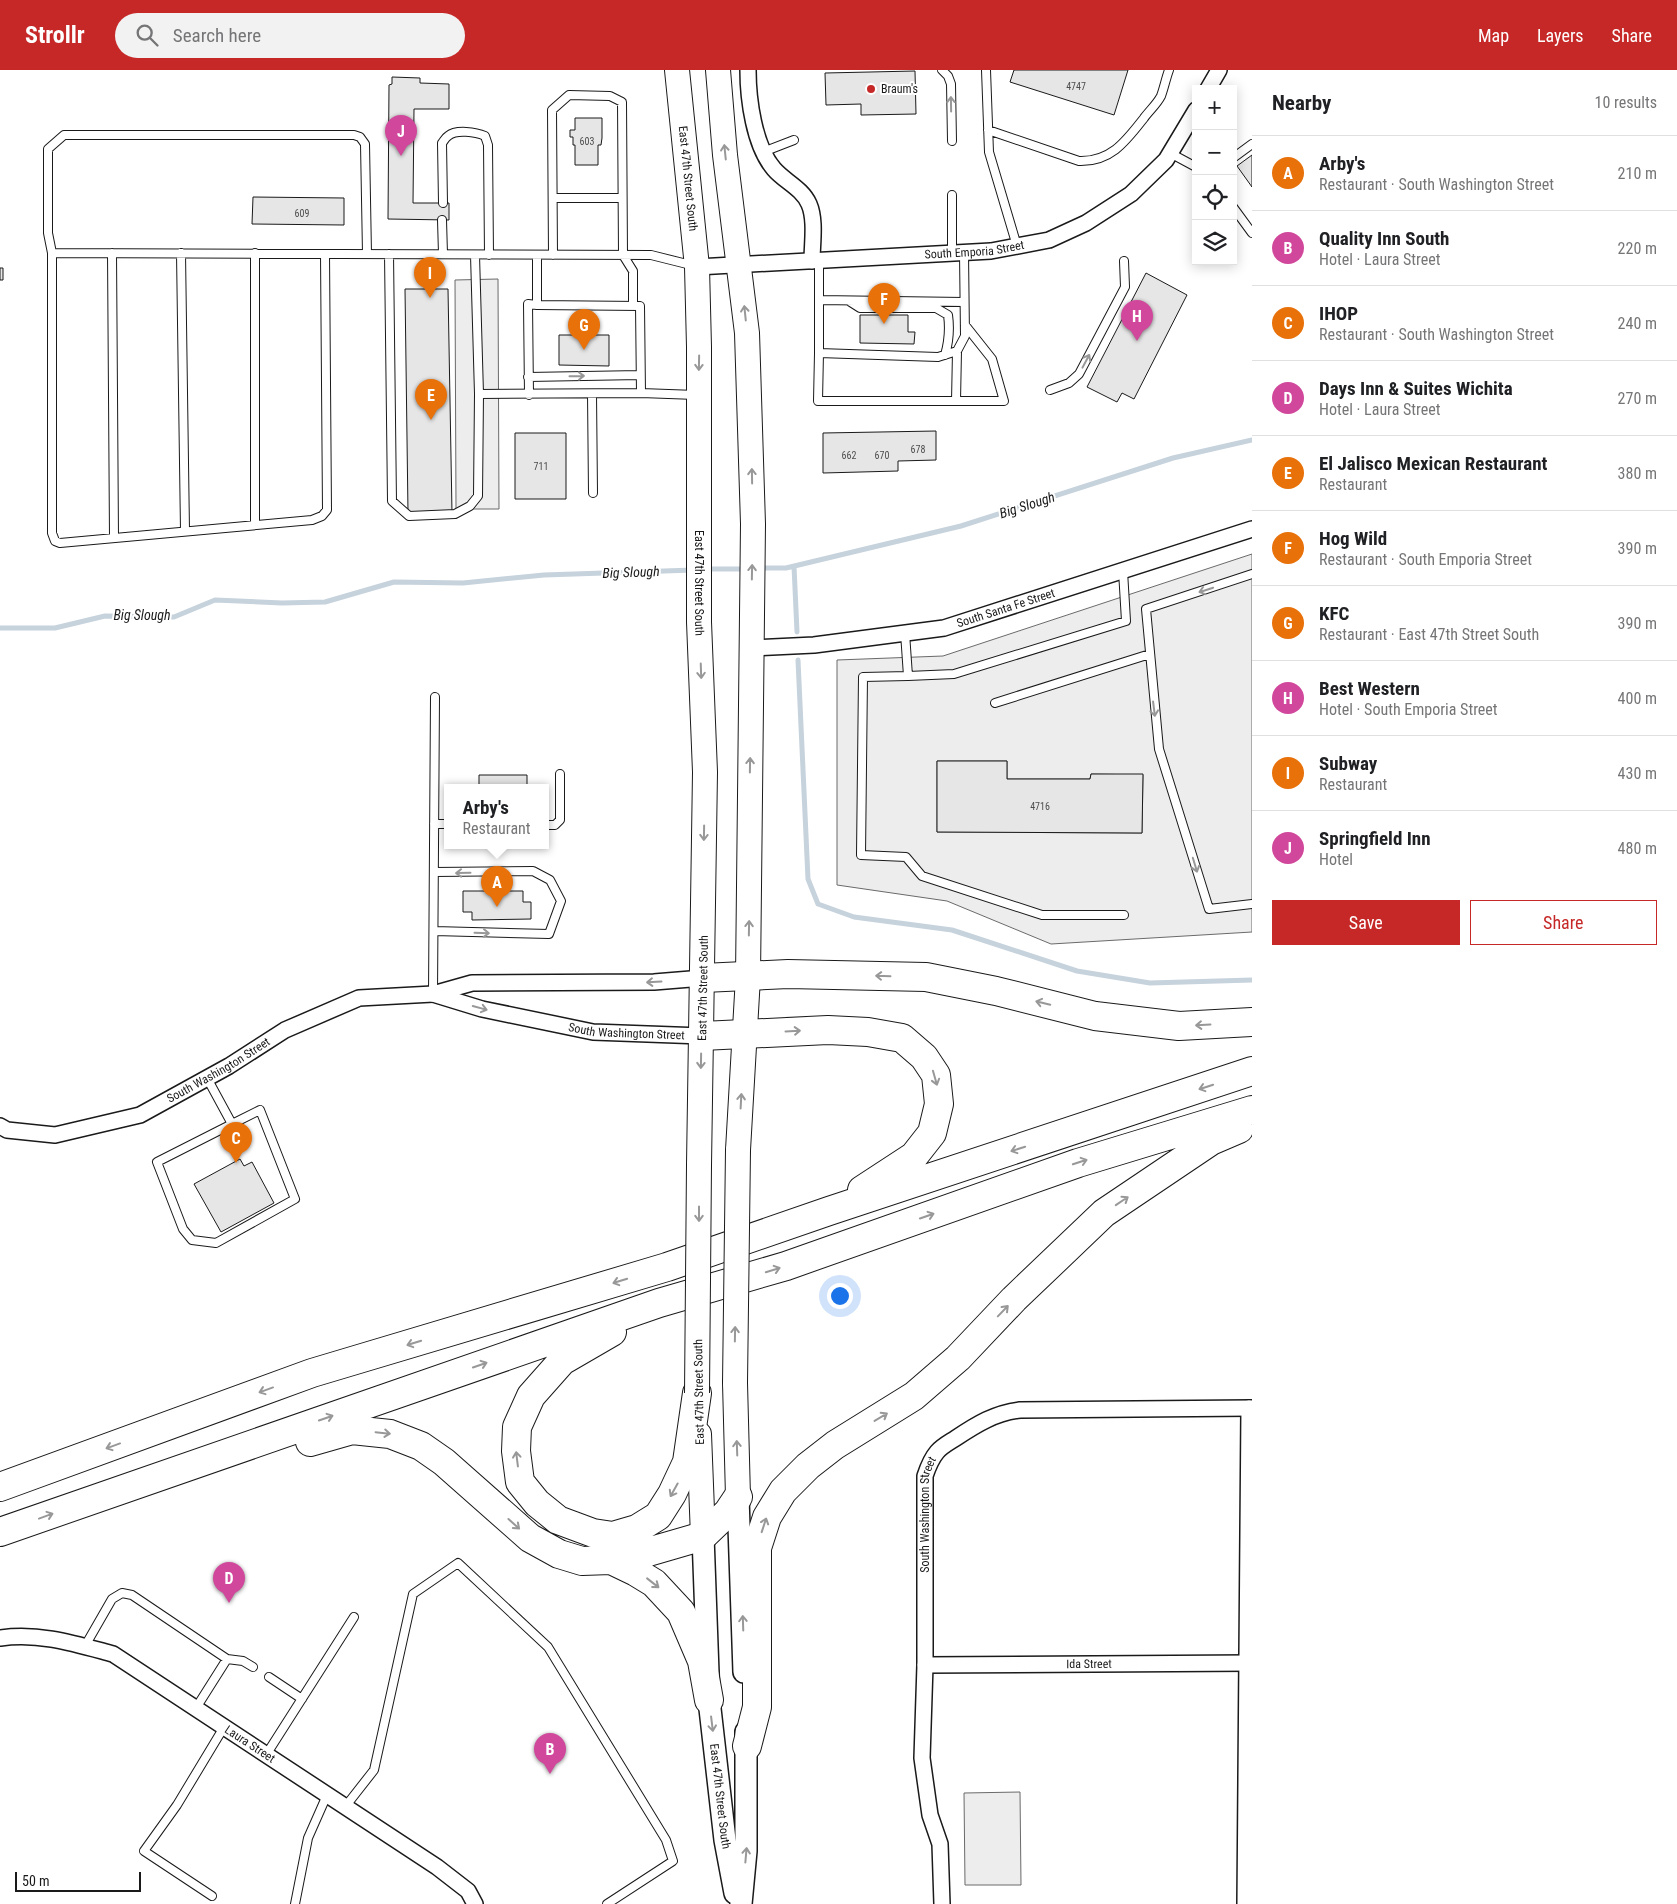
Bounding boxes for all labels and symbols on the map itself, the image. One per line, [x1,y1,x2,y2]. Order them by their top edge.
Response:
house number: 4747 [1066,81,1086,92]
place label: Braum's [881,82,918,96]
marker: Braum's [865,83,877,95]
one-way arrow [947,96,956,112]
pin: J [385,115,417,156]
street label: East 47th Street South [676,125,700,232]
house number: 603 [580,136,594,147]
one-way arrow [720,144,730,160]
house number: 609 [295,208,309,219]
street label: South Emporia Street [924,238,1026,262]
pin: I [414,257,446,298]
pin: F [868,283,900,324]
pin: H [1121,300,1153,341]
one-way arrow [740,306,750,322]
pin: G [568,309,600,350]
one-way arrow [1081,353,1091,368]
one-way arrow [694,354,704,370]
one-way arrow [568,371,585,381]
pin: E [415,379,447,420]
house number: 678 [911,444,925,455]
house number: 662 [842,450,856,461]
house number: 670 [875,450,889,461]
house number: 711 [534,461,548,472]
one-way arrow [747,468,757,484]
water label: Big Slough [997,489,1057,521]
street label: East 47th Street South [692,530,707,636]
water label: Big Slough [602,563,660,581]
one-way arrow [747,564,757,580]
one-way arrow [1198,585,1214,595]
street label: South Santa Fe Street [955,586,1057,630]
water label: Big Slough [113,607,171,623]
one-way arrow [696,662,706,679]
one-way arrow [1149,700,1159,716]
one-way arrow [745,758,755,774]
house number: 4716 [1030,801,1050,812]
one-way arrow [699,825,709,841]
one-way arrow [1191,857,1201,873]
pin: A [481,866,513,907]
one-way arrow [455,868,471,878]
one-way arrow [744,920,754,936]
one-way arrow [474,928,490,938]
street label: East 47th Street South [695,935,711,1041]
one-way arrow [876,971,892,980]
one-way arrow [646,977,662,986]
one-way arrow [1036,998,1052,1007]
one-way arrow [472,1004,488,1013]
street label: South Washington Street [567,1020,685,1042]
one-way arrow [1196,1020,1212,1029]
one-way arrow [785,1027,801,1036]
street label: South Washington Street [165,1034,273,1106]
one-way arrow [697,1053,706,1069]
one-way arrow [930,1070,940,1086]
one-way arrow [1198,1083,1214,1092]
one-way arrow [736,1094,745,1110]
pin: C [220,1122,252,1163]
one-way arrow [1010,1144,1026,1154]
one-way arrow [1072,1157,1088,1167]
one-way arrow [1115,1196,1129,1206]
one-way arrow [694,1206,704,1222]
one-way arrow [918,1211,934,1220]
one-way arrow [765,1264,781,1274]
one-way arrow [613,1276,629,1286]
your location [827,1283,853,1309]
one-way arrow [997,1304,1009,1317]
one-way arrow [731,1326,740,1342]
one-way arrow [407,1338,423,1348]
street label: East 47th Street South [691,1339,707,1445]
one-way arrow [471,1360,487,1370]
one-way arrow [259,1386,274,1395]
one-way arrow [873,1411,887,1421]
one-way arrow [318,1413,334,1423]
one-way arrow [374,1428,390,1438]
one-way arrow [732,1440,742,1456]
one-way arrow [106,1442,122,1451]
one-way arrow [512,1451,522,1467]
street label: South Washington Street [918,1454,939,1573]
one-way arrow [669,1483,679,1498]
one-way arrow [38,1511,53,1520]
one-way arrow [760,1517,770,1533]
one-way arrow [507,1519,520,1530]
pin: D [213,1562,245,1603]
one-way arrow [647,1578,660,1589]
one-way arrow [738,1615,747,1631]
street label: Ida Street [1066,1657,1112,1671]
one-way arrow [707,1716,717,1732]
street label: Laura Street [222,1722,278,1766]
pin: B [534,1733,566,1774]
street label: East 47th Street South [707,1743,734,1850]
one-way arrow [741,1848,750,1864]
scale bar [15,1869,141,1892]

